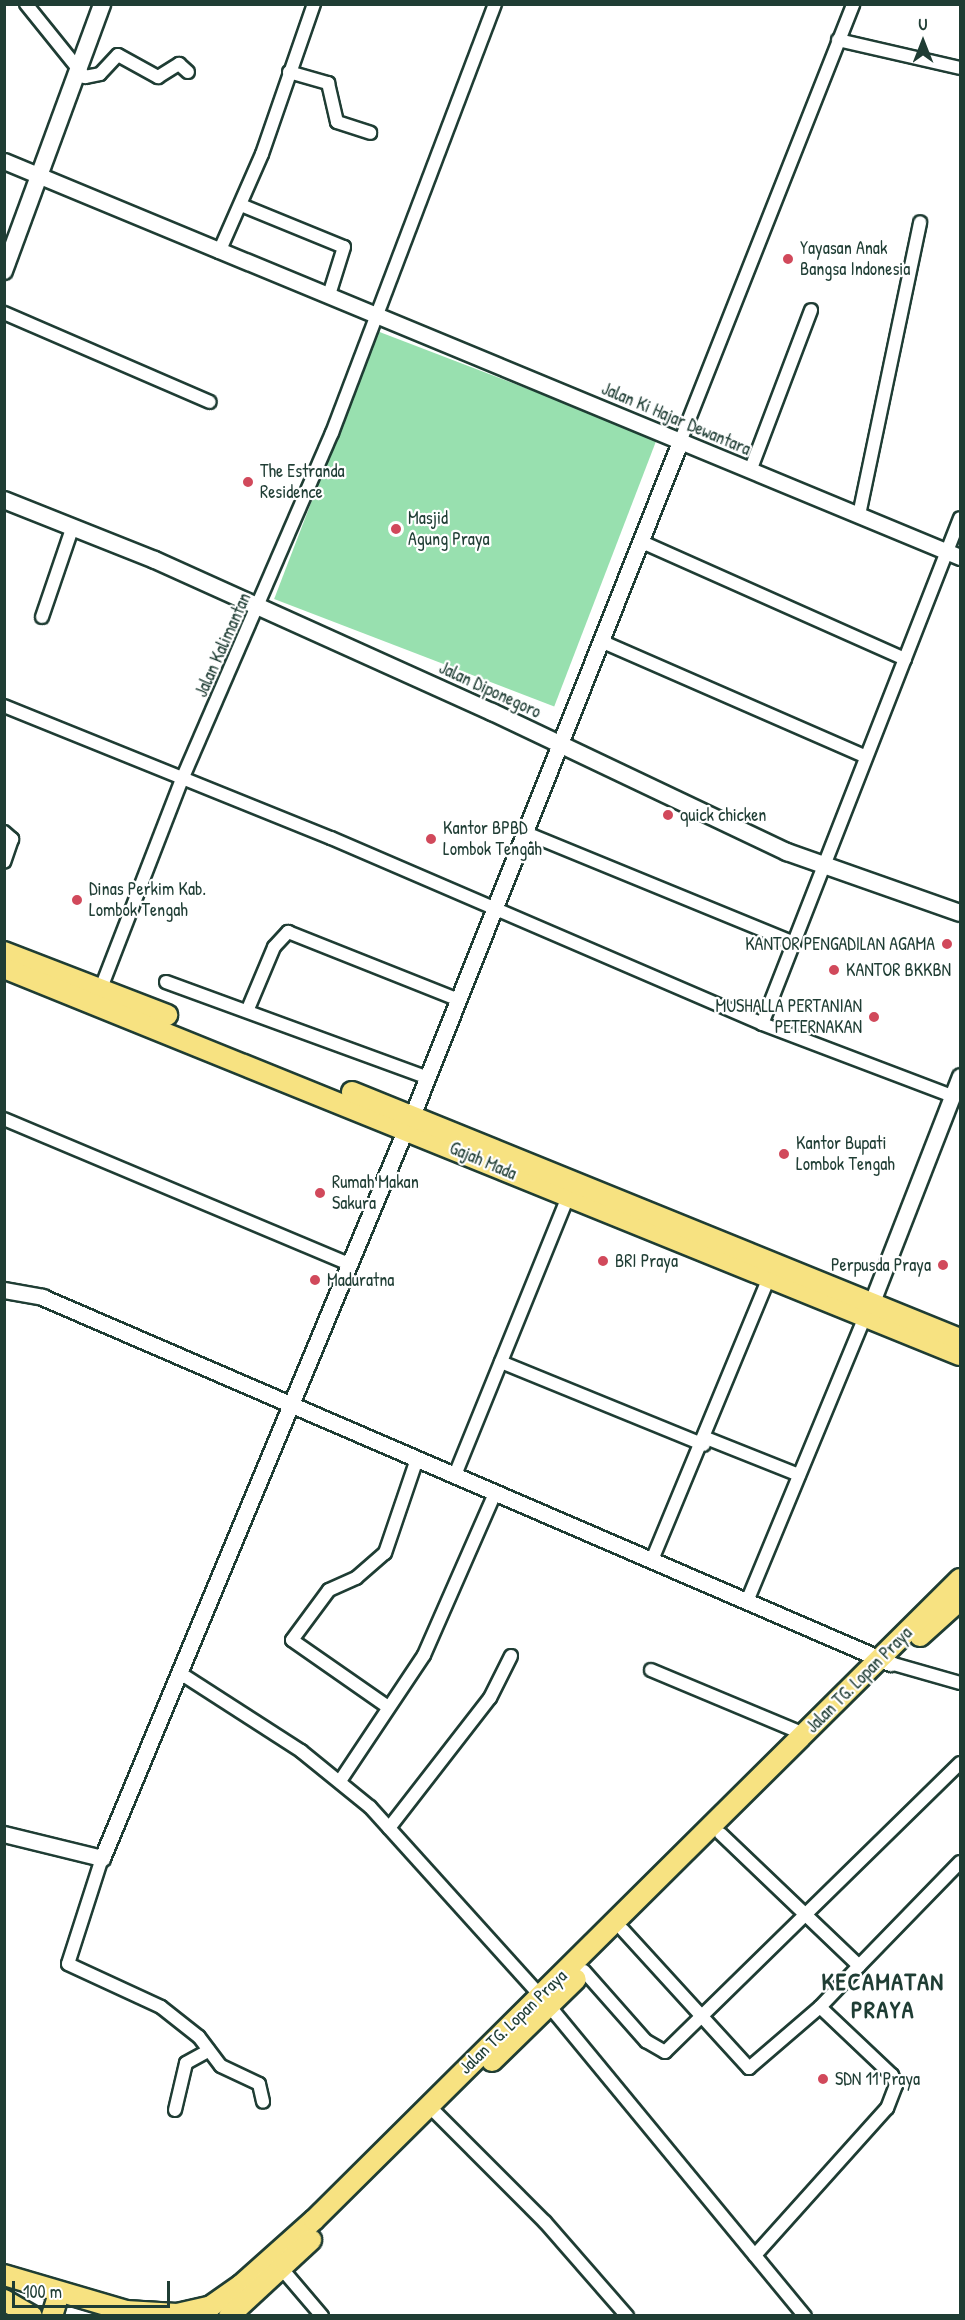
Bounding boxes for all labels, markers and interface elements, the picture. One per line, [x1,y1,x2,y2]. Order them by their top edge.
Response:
north arrow [893,12,953,72]
text: U [919,13,927,35]
place label: Yayasan Anak Bangsa Indonesia [800,238,910,280]
marker: Yayasan Anak Bangsa Indonesia [781,252,795,266]
street label: Jalan Ki Hajar Dewantara [598,378,754,460]
place label: The Estranda Residence [260,461,345,504]
marker: The Estranda Residence [241,475,255,489]
place label: Masjid Agung Praya [408,508,490,550]
marker: Masjid Agung Praya [389,522,403,536]
street label: Jalan Kalimantan [190,589,256,701]
street label: Jalan Diponegoro [436,657,544,723]
place label: quick chicken [680,804,766,826]
marker: quick chicken [661,808,675,822]
place label: Kantor BPBD Lombok Tengah [443,818,542,860]
marker: Kantor BPBD Lombok Tengah [424,832,438,846]
place label: Dinas Perkim Kab. Lombok Tengah [89,879,206,922]
marker: Dinas Perkim Kab. Lombok Tengah [70,893,84,907]
place label: KANTOR PENGADILAN AGAMA [745,933,935,955]
marker: KANTOR PENGADILAN AGAMA [940,937,954,951]
place label: KANTOR BKKBN [846,959,951,981]
marker: KANTOR BKKBN [827,963,841,977]
place label: MUSHALLA PERTANIAN PETERNAKAN [715,996,862,1038]
marker: MUSHALLA PERTANIAN PETERNAKAN [867,1010,881,1024]
place label: Kantor Bupati Lombok Tengah [796,1133,895,1176]
street label: Gajah Mada [446,1137,520,1185]
marker: Kantor Bupati Lombok Tengah [777,1147,791,1161]
place label: Rumah Makan Sakura [332,1172,419,1214]
marker: Rumah Makan Sakura [313,1186,327,1200]
place label: BRI Praya [615,1250,678,1272]
marker: BRI Praya [596,1254,610,1268]
place label: Perpusda Praya [831,1254,931,1276]
marker: Perpusda Praya [936,1258,950,1272]
place label: Maduratna [327,1269,394,1291]
marker: Maduratna [308,1273,322,1287]
street label: Jalan TG. Lopan Praya [801,1622,917,1738]
street label: Jalan TG. Lopan Praya [455,1965,571,2079]
district label: KECAMATAN PRAYA [821,1968,945,2024]
place label: SDN 11 Praya [835,2068,920,2090]
marker: SDN 11 Praya [816,2072,830,2086]
scale bar [15,2269,172,2307]
text: 100 m [23,2279,62,2304]

